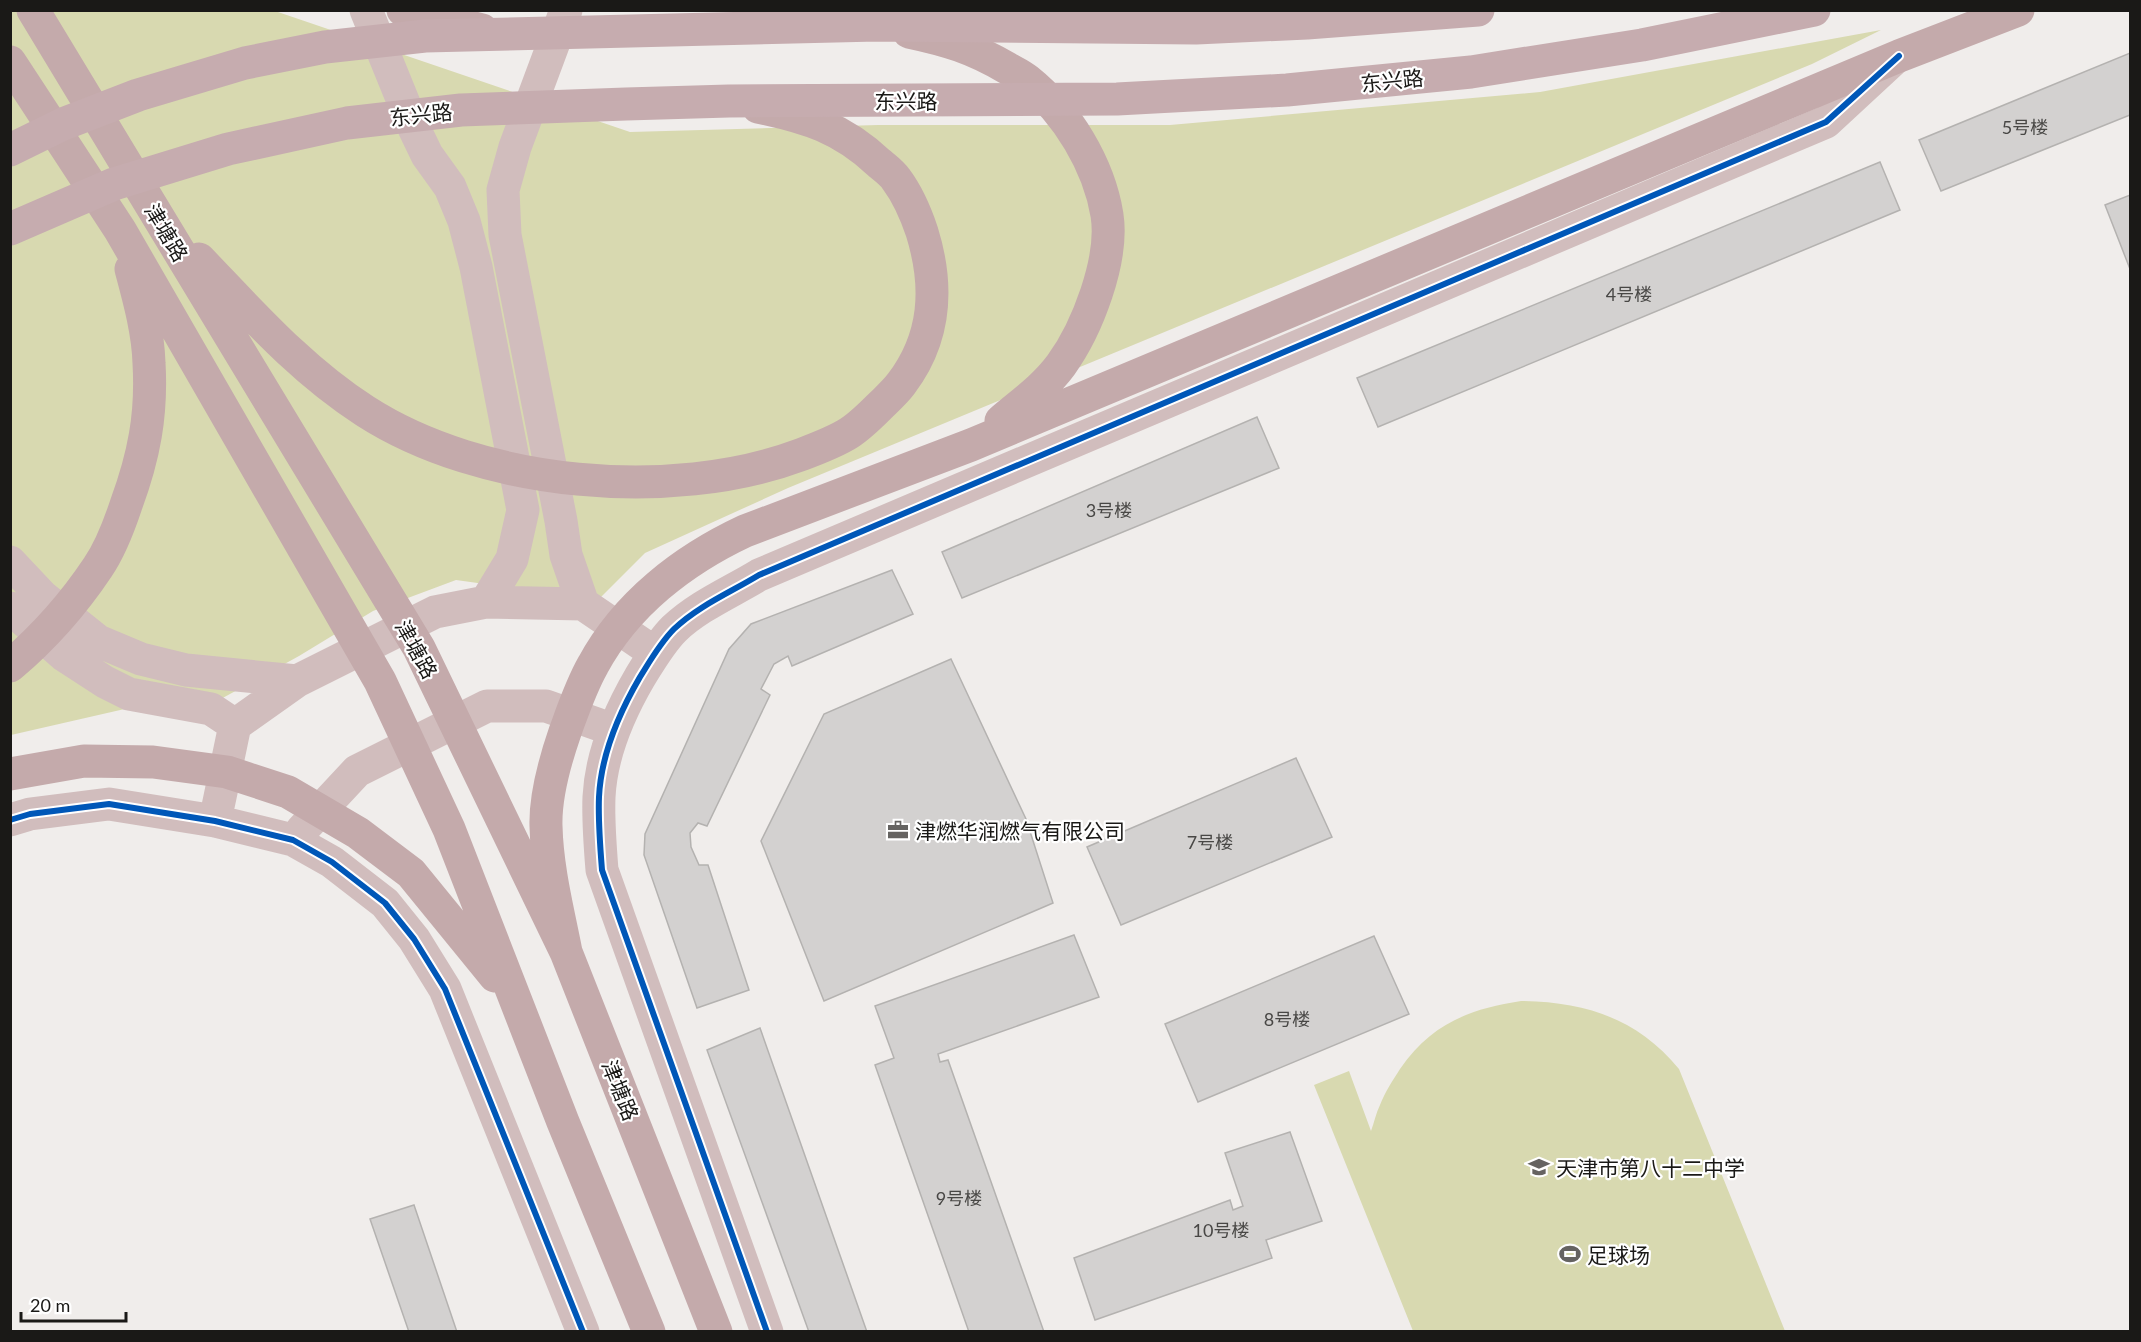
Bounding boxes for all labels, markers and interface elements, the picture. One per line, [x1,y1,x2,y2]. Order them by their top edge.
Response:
street label: 东兴路 [1359,64,1425,96]
street label: 东兴路 [875,88,938,113]
street label: 东兴路 [388,98,454,130]
house number: 5号楼 [2002,116,2048,138]
street label: 津塘路 [140,199,194,265]
house number: 4号楼 [1606,283,1652,305]
house number: 3号楼 [1086,499,1132,521]
street label: 津塘路 [391,615,443,683]
office icon: 津燃华润燃气有限公司 [886,818,910,842]
place label: 津燃华润燃气有限公司 [915,818,1125,843]
house number: 7号楼 [1187,831,1233,853]
house number: 8号楼 [1264,1008,1310,1030]
street label: 津塘路 [598,1056,644,1124]
school or university icon: 天津市第八十二中学 [1527,1155,1551,1179]
place label: 天津市第八十二中学 [1556,1155,1745,1180]
house number: 9号楼 [936,1187,982,1209]
house number: 10号楼 [1193,1219,1249,1241]
sports icon: 足球场 [1558,1242,1582,1266]
place label: 足球场 [1587,1242,1650,1267]
scale bar [21,1285,126,1323]
text: 20 m [30,1294,70,1316]

